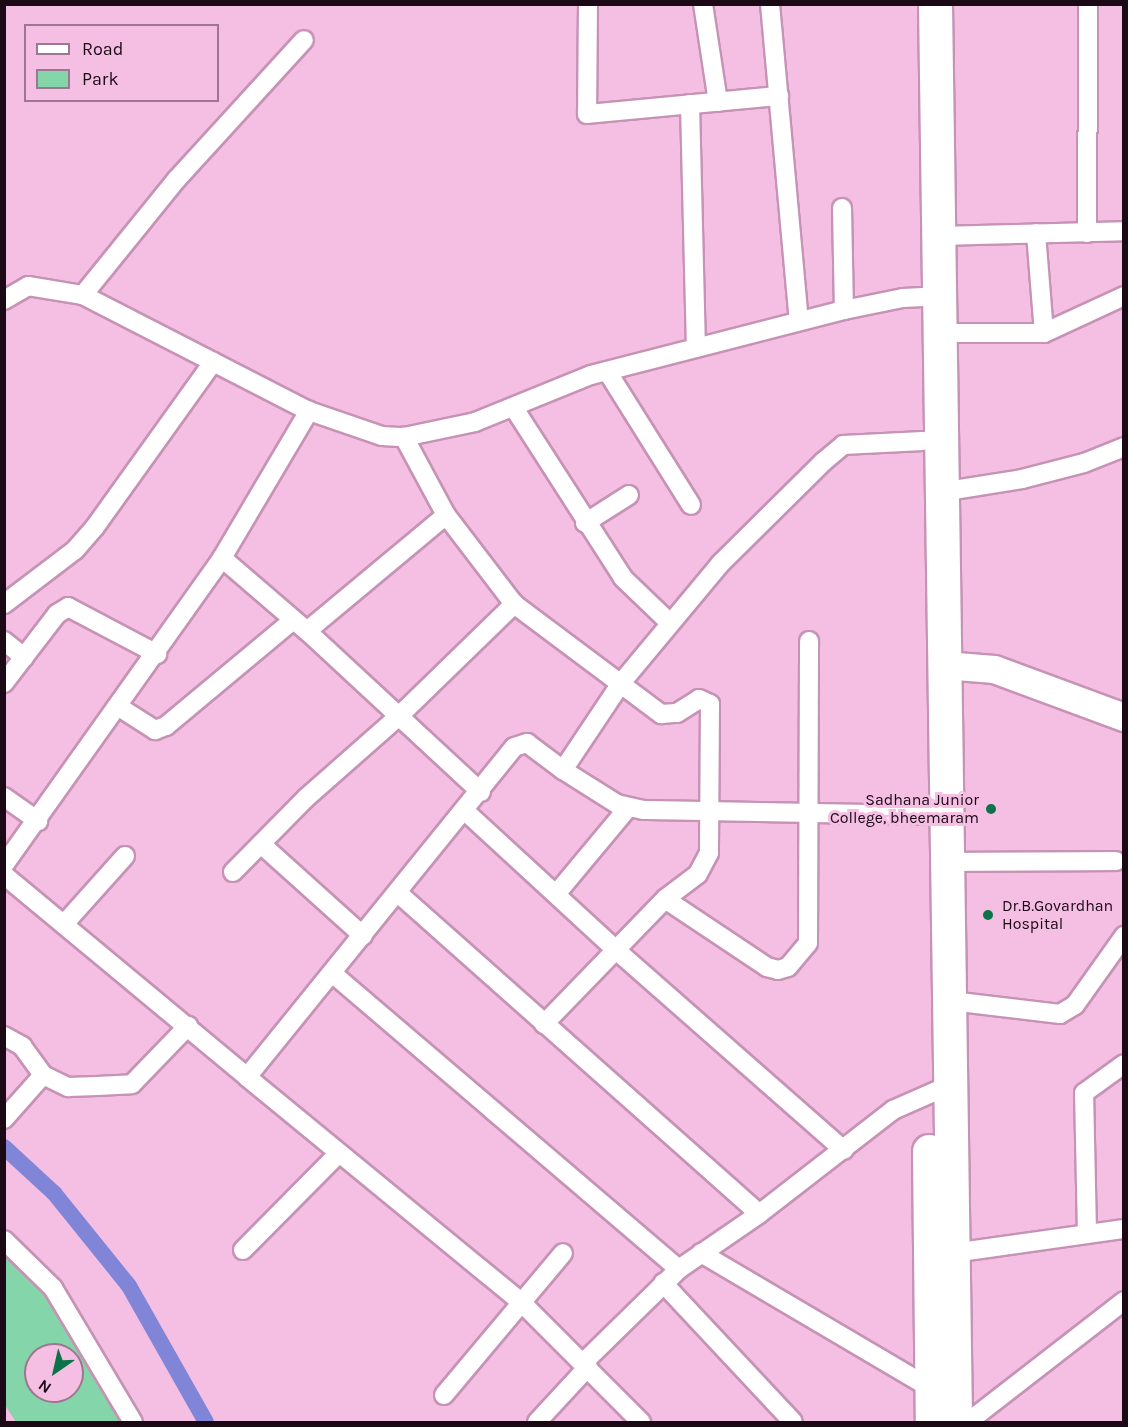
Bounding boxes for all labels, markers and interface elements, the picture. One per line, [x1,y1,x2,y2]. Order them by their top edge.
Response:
legend [24,24,219,102]
text: Road [82,38,123,60]
text: Park [82,68,119,90]
place label: Sadhana Junior College, bheemaram [830,790,979,828]
marker: Sadhana Junior College, bheemaram [984,802,998,816]
place label: Dr.B.Govardhan Hospital [1002,896,1113,934]
marker: Dr.B.Govardhan Hospital [979,906,997,924]
north arrow [24,1343,84,1403]
text: N [35,1376,55,1398]

